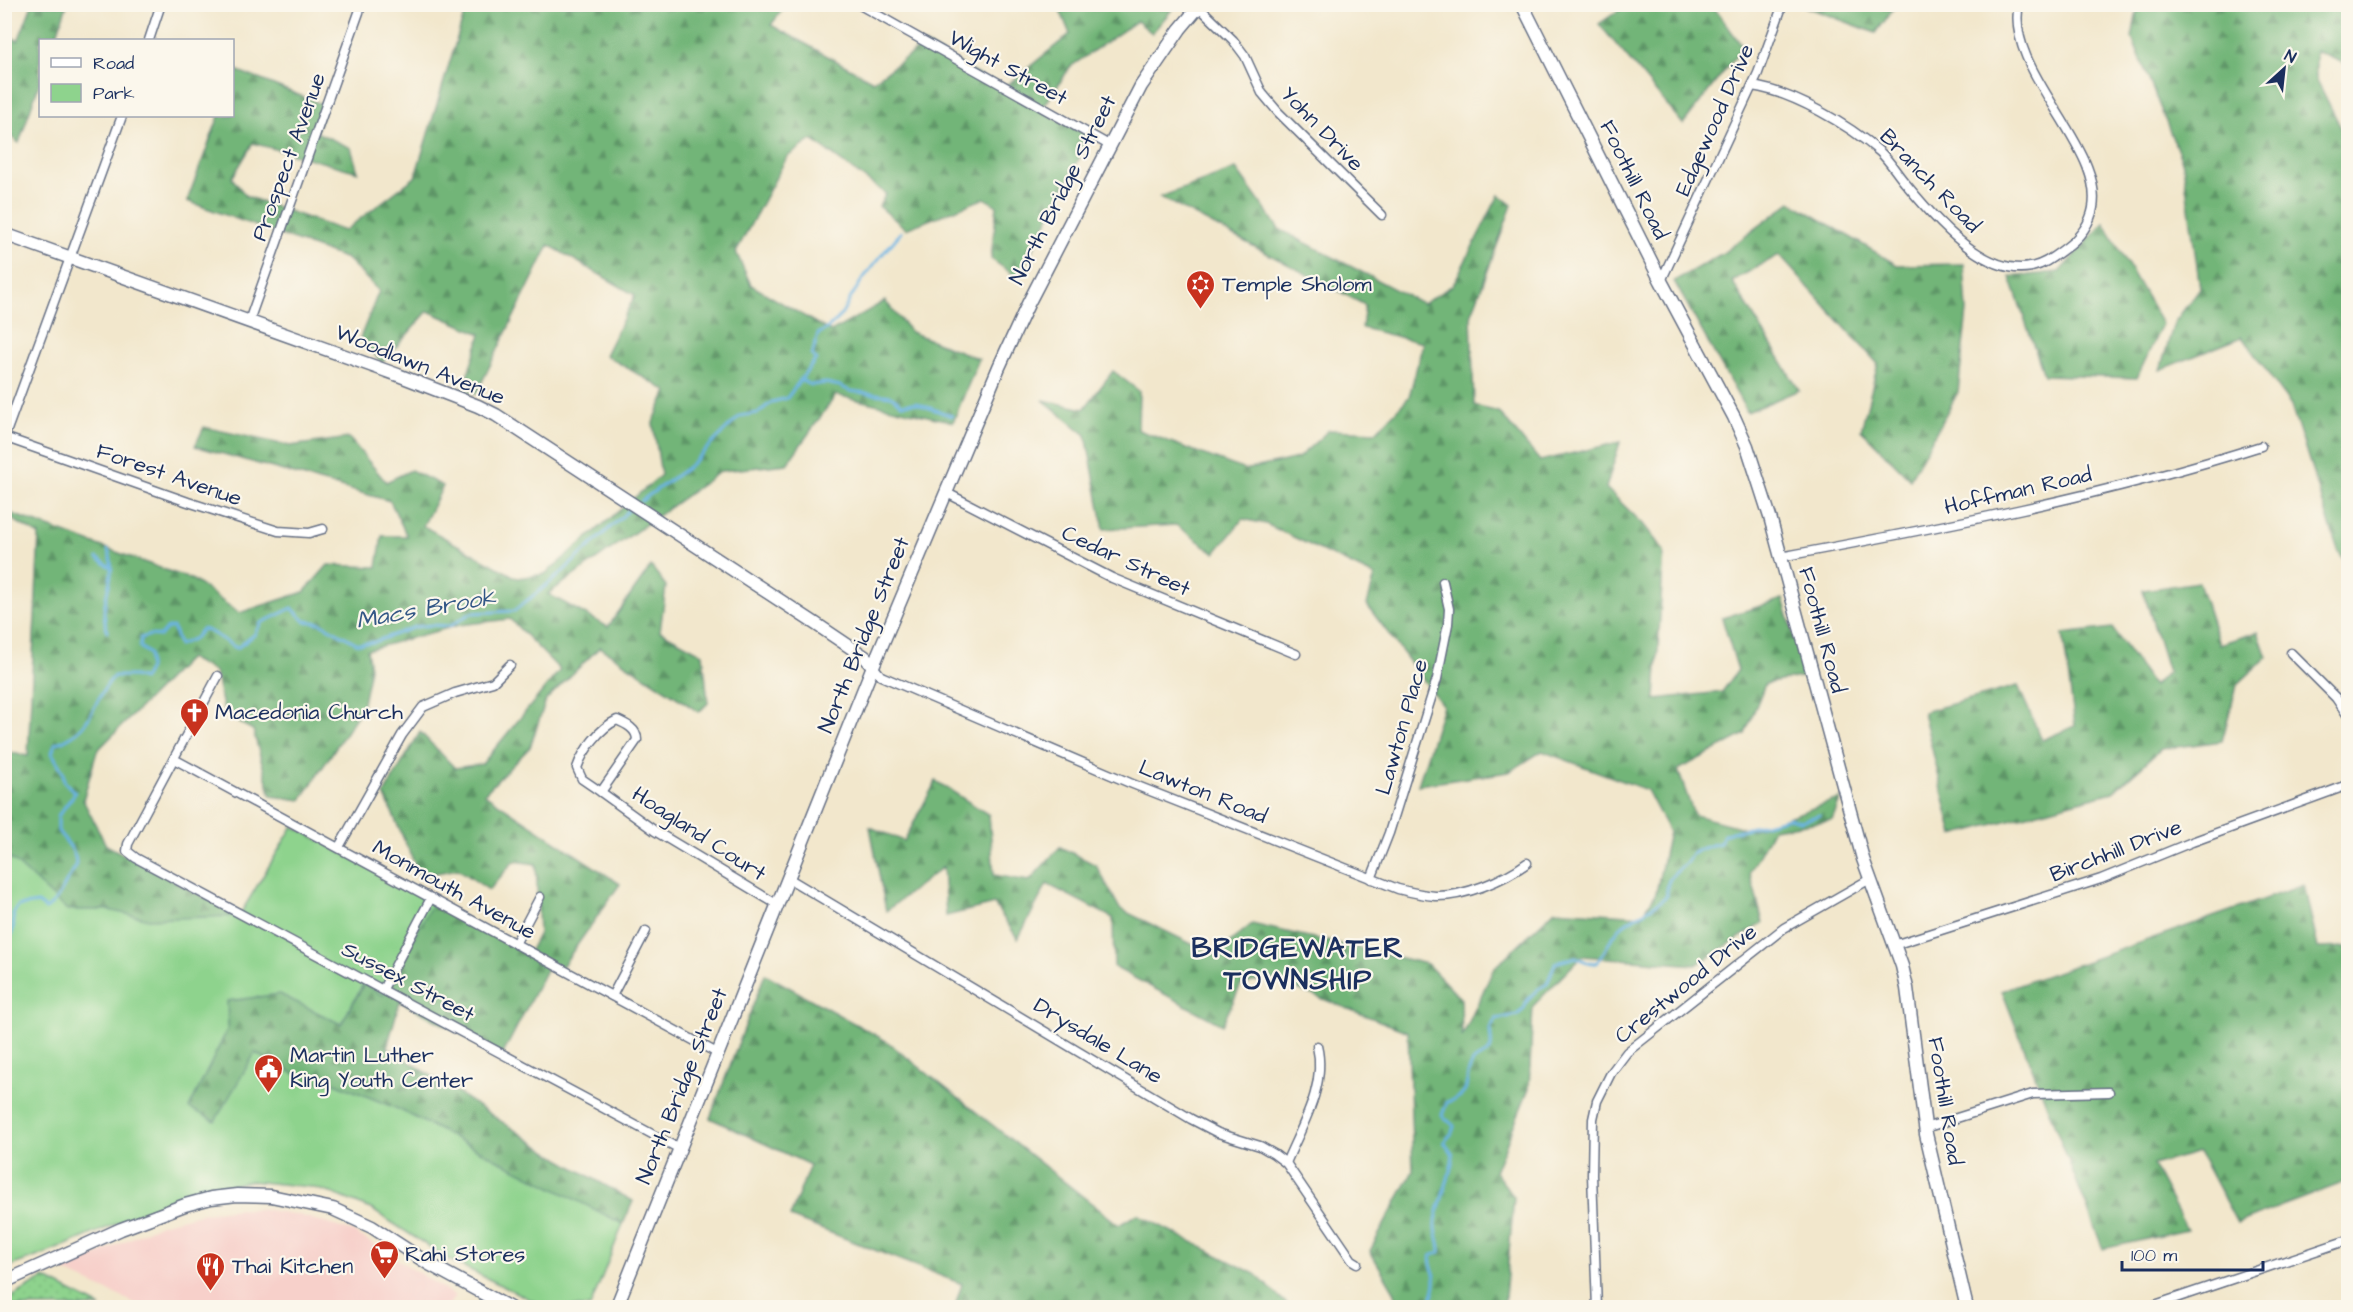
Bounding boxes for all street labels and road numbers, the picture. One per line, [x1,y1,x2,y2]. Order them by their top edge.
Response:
street label: Wight Street [942,22,1073,114]
street label: Edgewood Drive [1668,39,1763,201]
street label: Prospect Avenue [244,69,334,245]
street label: Yohn Drive [1273,79,1371,179]
street label: North Bridge Street [1002,90,1125,291]
street label: Foothill Road [1592,115,1676,245]
street label: Branch Road [1872,122,1988,240]
street label: Woodlawn Avenue [331,317,510,413]
street label: Forest Avenue [92,436,246,514]
street label: Hoffman Road [1941,459,2095,523]
street label: Cedar Street [1057,518,1196,604]
street label: North Bridge Street [810,532,919,738]
street label: Foothill Road [1790,564,1854,696]
street label: Lawton Place [1368,655,1436,798]
street label: Lawton Road [1134,752,1272,832]
street label: Hoagland Court [625,779,772,890]
street label: Birchhill Drive [2046,812,2186,890]
street label: Monmouth Avenue [367,832,541,948]
street label: Crestwood Drive [1608,917,1764,1051]
street label: Sussex Street [336,934,480,1030]
street label: North Bridge Street [628,983,737,1189]
street label: Drysdale Lane [1027,990,1168,1093]
street label: Foothill Road [1920,1035,1970,1167]

